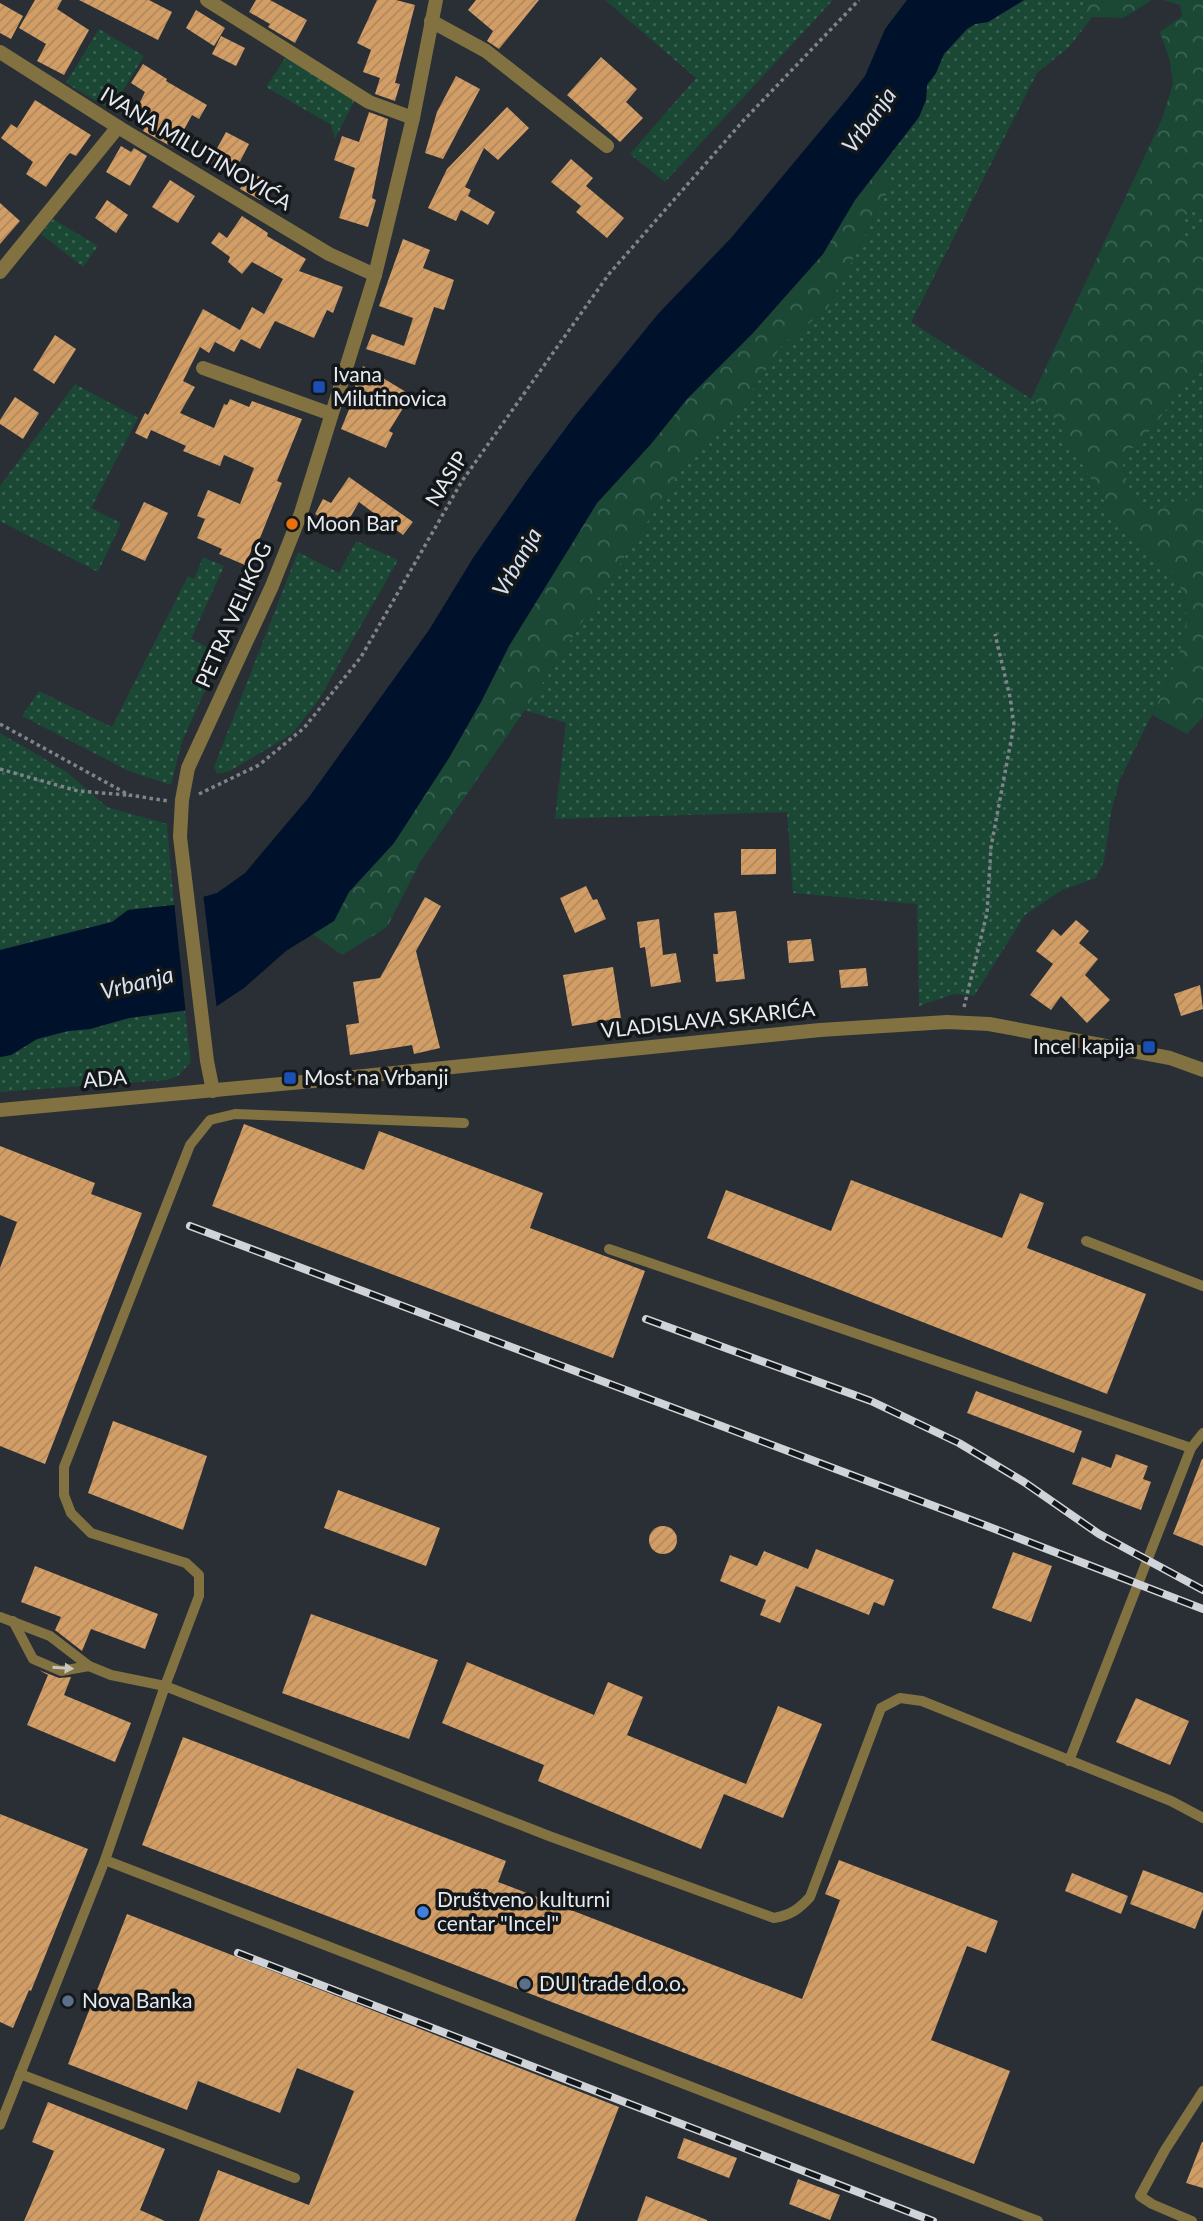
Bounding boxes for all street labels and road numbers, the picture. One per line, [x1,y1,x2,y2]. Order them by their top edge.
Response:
street label: IVANA MILUTINOVIĆA [97,81,297,215]
street label: NASIP [419,446,472,510]
street label: PETRA VELIKOG [189,538,276,691]
street label: VLADISLAVA SKARIĆA [600,995,817,1042]
street label: ADA [82,1063,129,1092]

